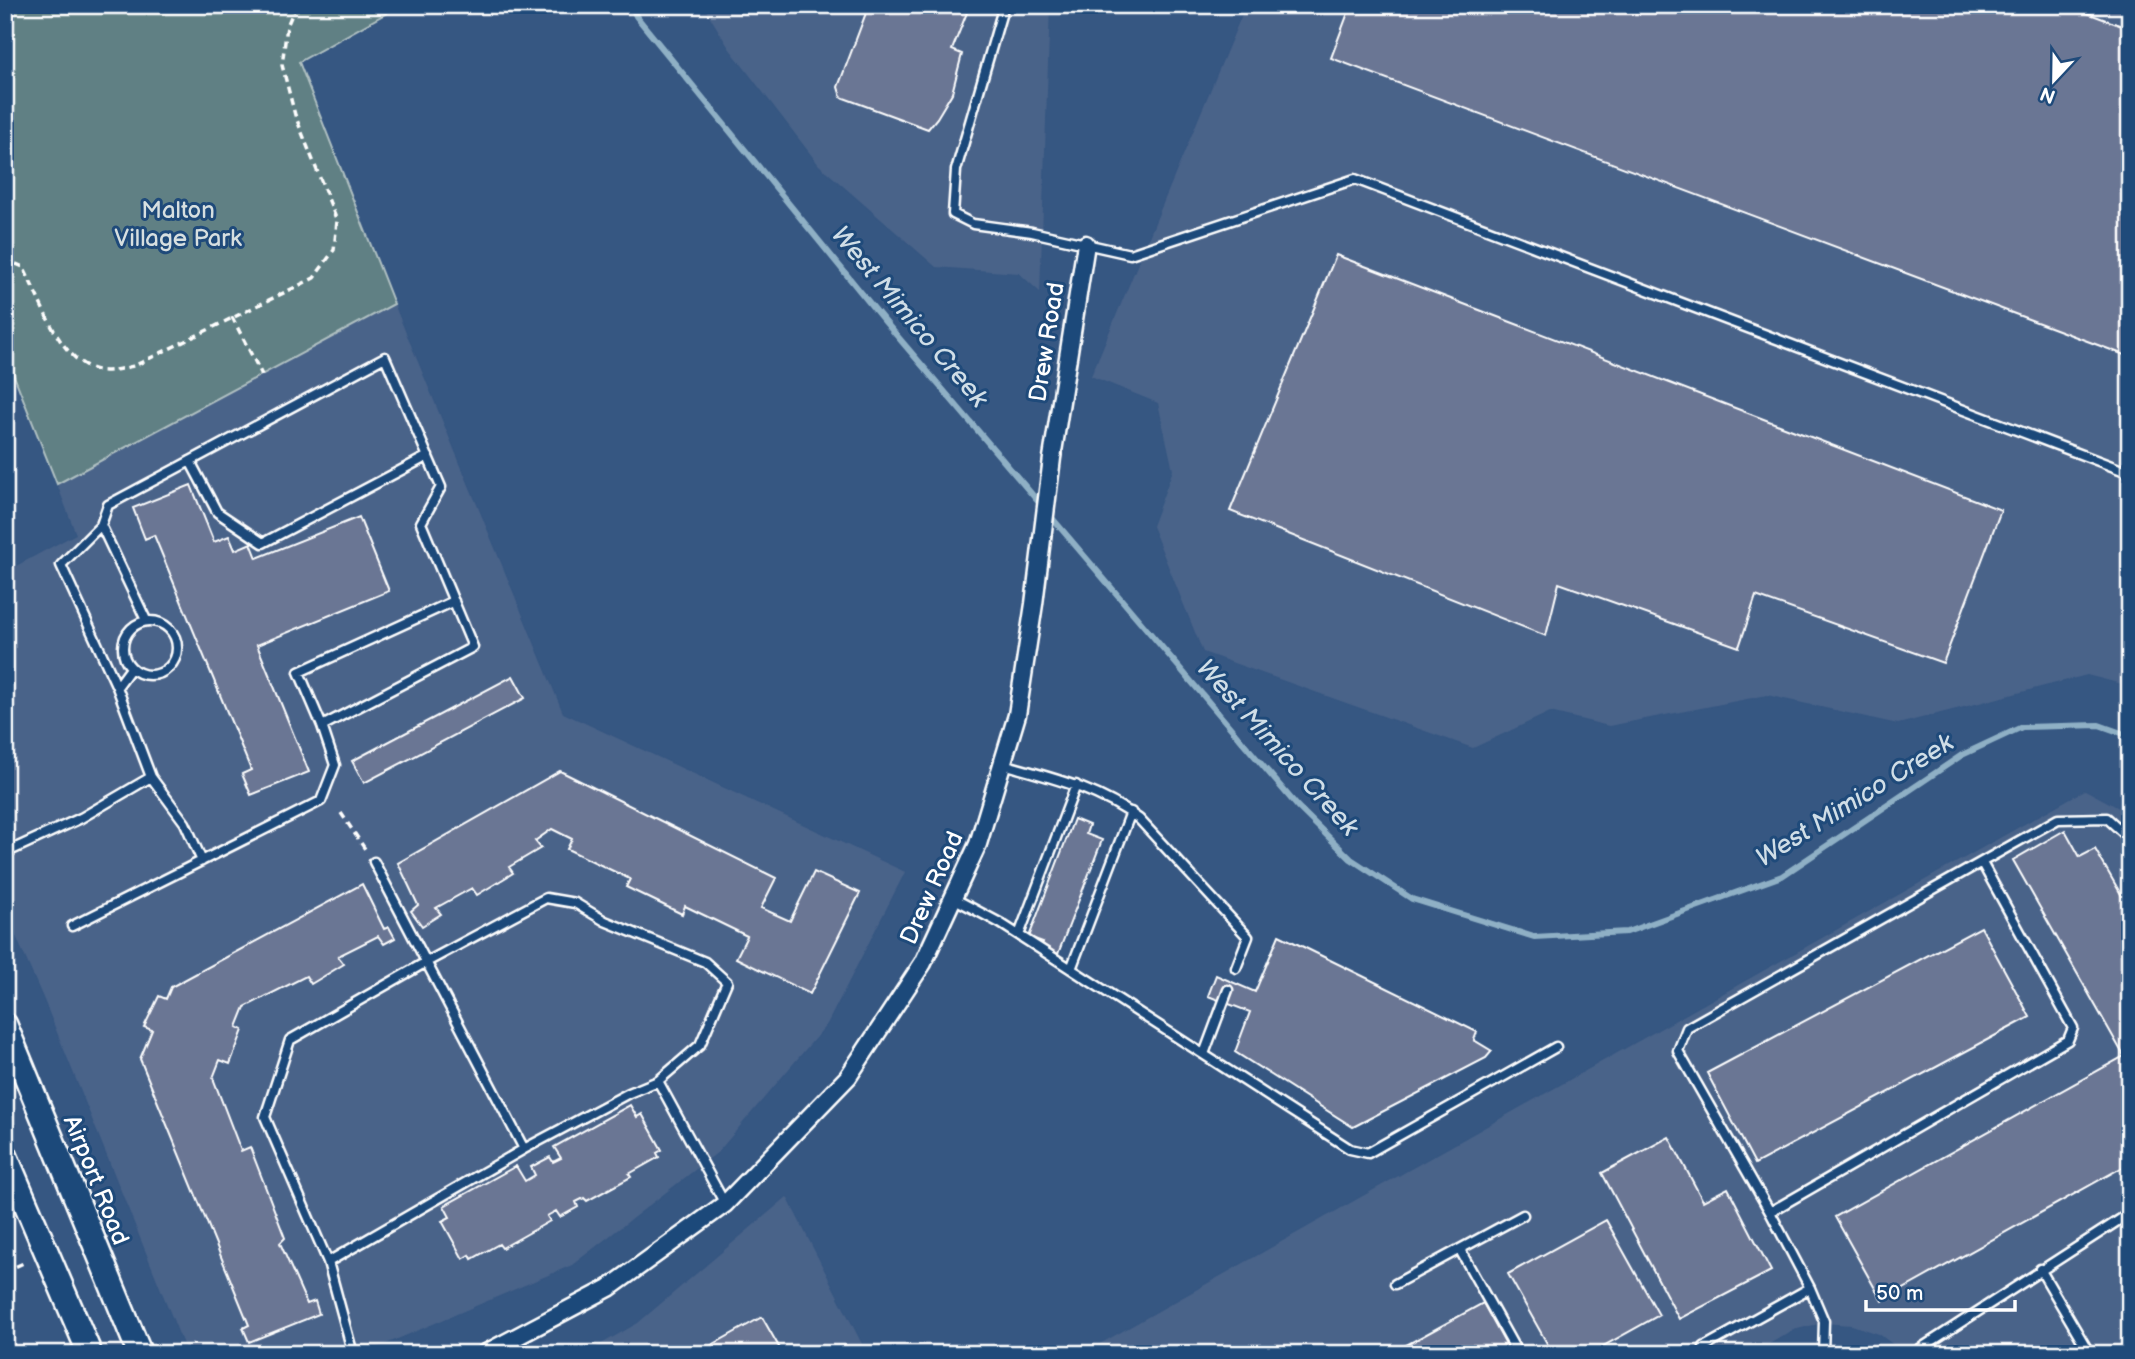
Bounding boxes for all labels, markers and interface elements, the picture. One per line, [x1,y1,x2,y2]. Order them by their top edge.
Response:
north arrow [2020,46,2090,116]
text: N [2037,81,2059,108]
park label: Malton Village Park [114,196,242,253]
water label: West Mimico Creek [824,220,995,415]
street label: Drew Road [1023,280,1071,404]
water label: West Mimico Creek [1189,653,1365,844]
water label: West Mimico Creek [1750,727,1961,874]
street label: Drew Road [894,827,970,949]
street label: Airport Road [57,1111,135,1249]
scale bar [1866,1268,2014,1312]
text: 50 m [1876,1281,1923,1306]

